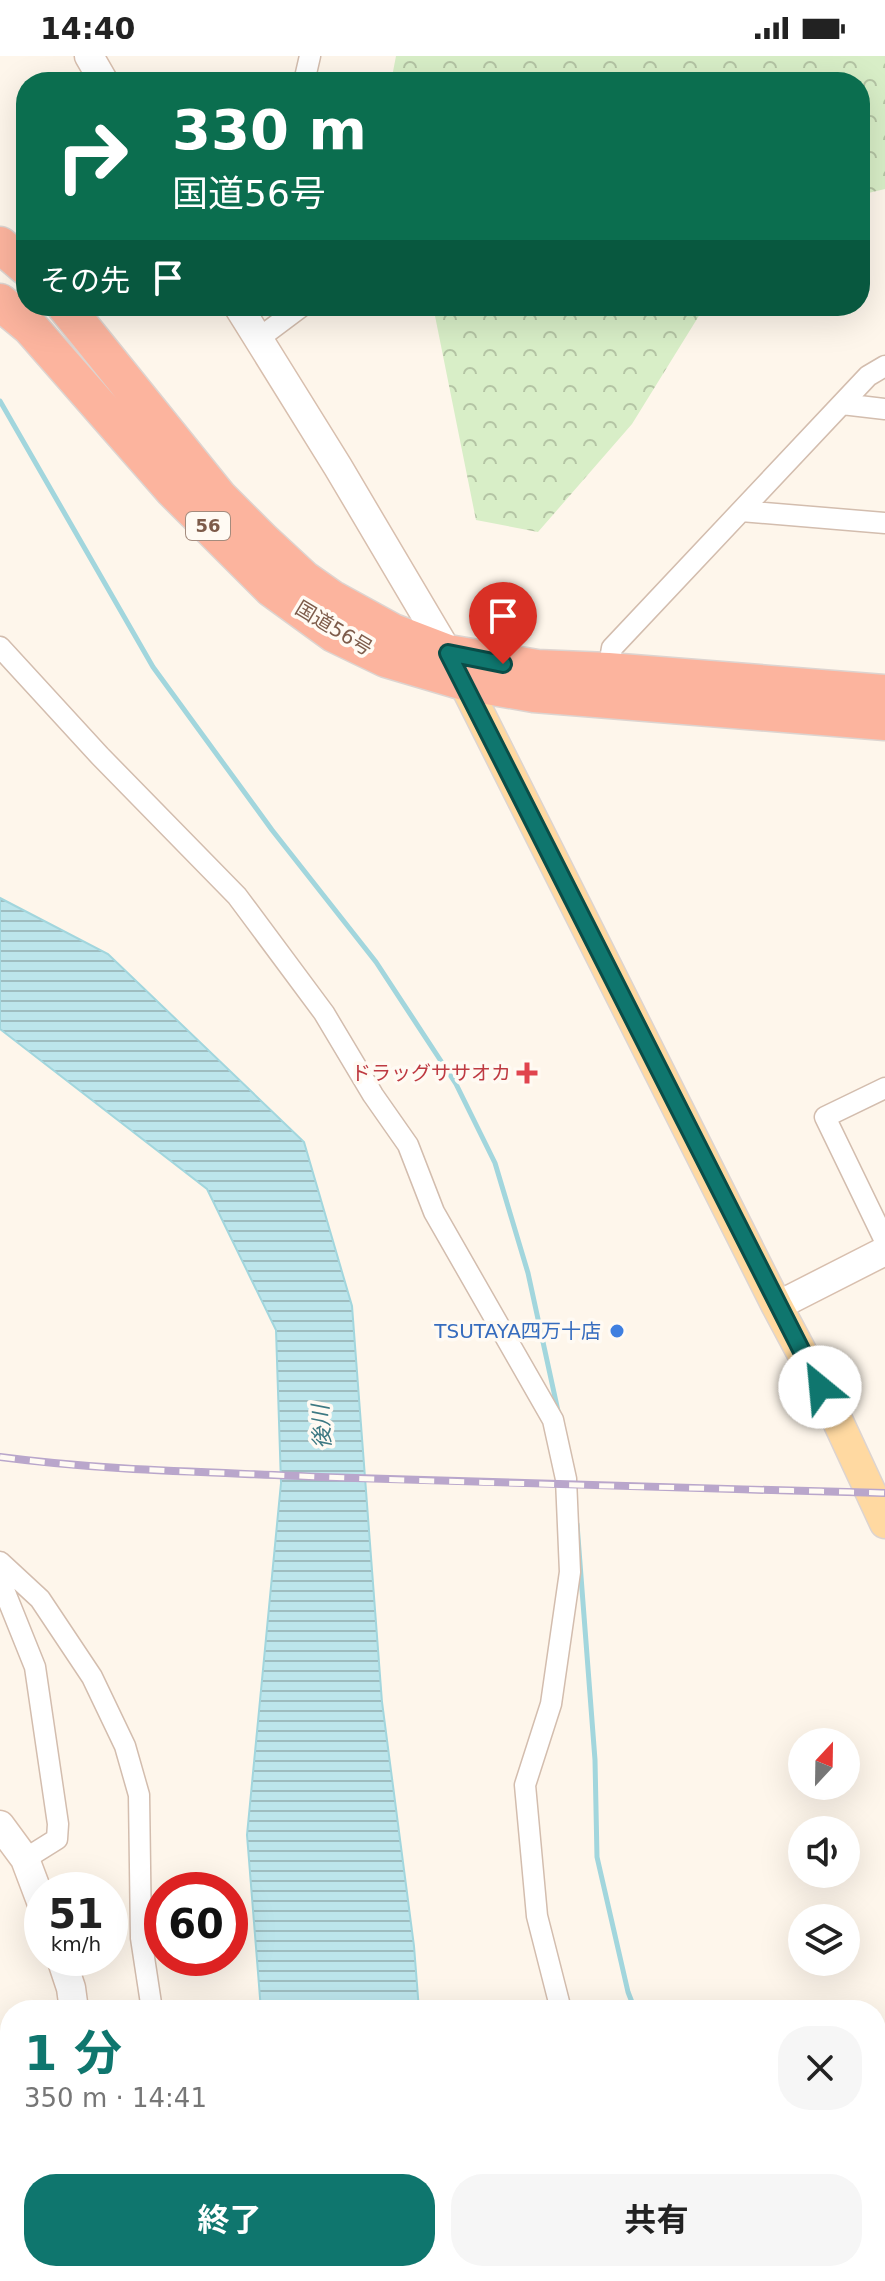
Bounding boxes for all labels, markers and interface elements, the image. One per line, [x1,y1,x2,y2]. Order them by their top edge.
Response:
text: 14:40 [40,11,136,46]
text: 330 m [172,97,367,162]
icon: right [40,104,144,208]
text: 国道56号 [172,173,326,214]
icon: arrive [146,256,190,300]
text: その先 [40,263,130,298]
road number: 56 [186,512,230,540]
pin [469,582,537,664]
icon: arrive [481,594,525,638]
street label: 国道56号 [291,596,377,660]
place label: ドラッグササオカ [351,1061,511,1085]
marker: ドラッグササオカ [518,1064,536,1082]
place label: TSUTAYA四万十店 [433,1319,601,1343]
marker: TSUTAYA四万十店 [608,1322,626,1340]
position arrow [778,1345,862,1429]
water label: 後川 [308,1402,335,1450]
north arrow [788,1728,860,1800]
map controls [788,1728,860,1976]
button: sound [788,1816,860,1888]
speed limit sign: 60 [144,1872,248,1976]
text: 51 [48,1891,104,1937]
button: layers [788,1904,860,1976]
text: km/h [51,1932,101,1956]
text: 1 分 [24,2025,122,2081]
button: close [778,2026,862,2110]
text: 350 m · 14:41 [24,2083,207,2113]
button: 終了 [24,2174,435,2266]
button: 共有 [451,2174,862,2266]

